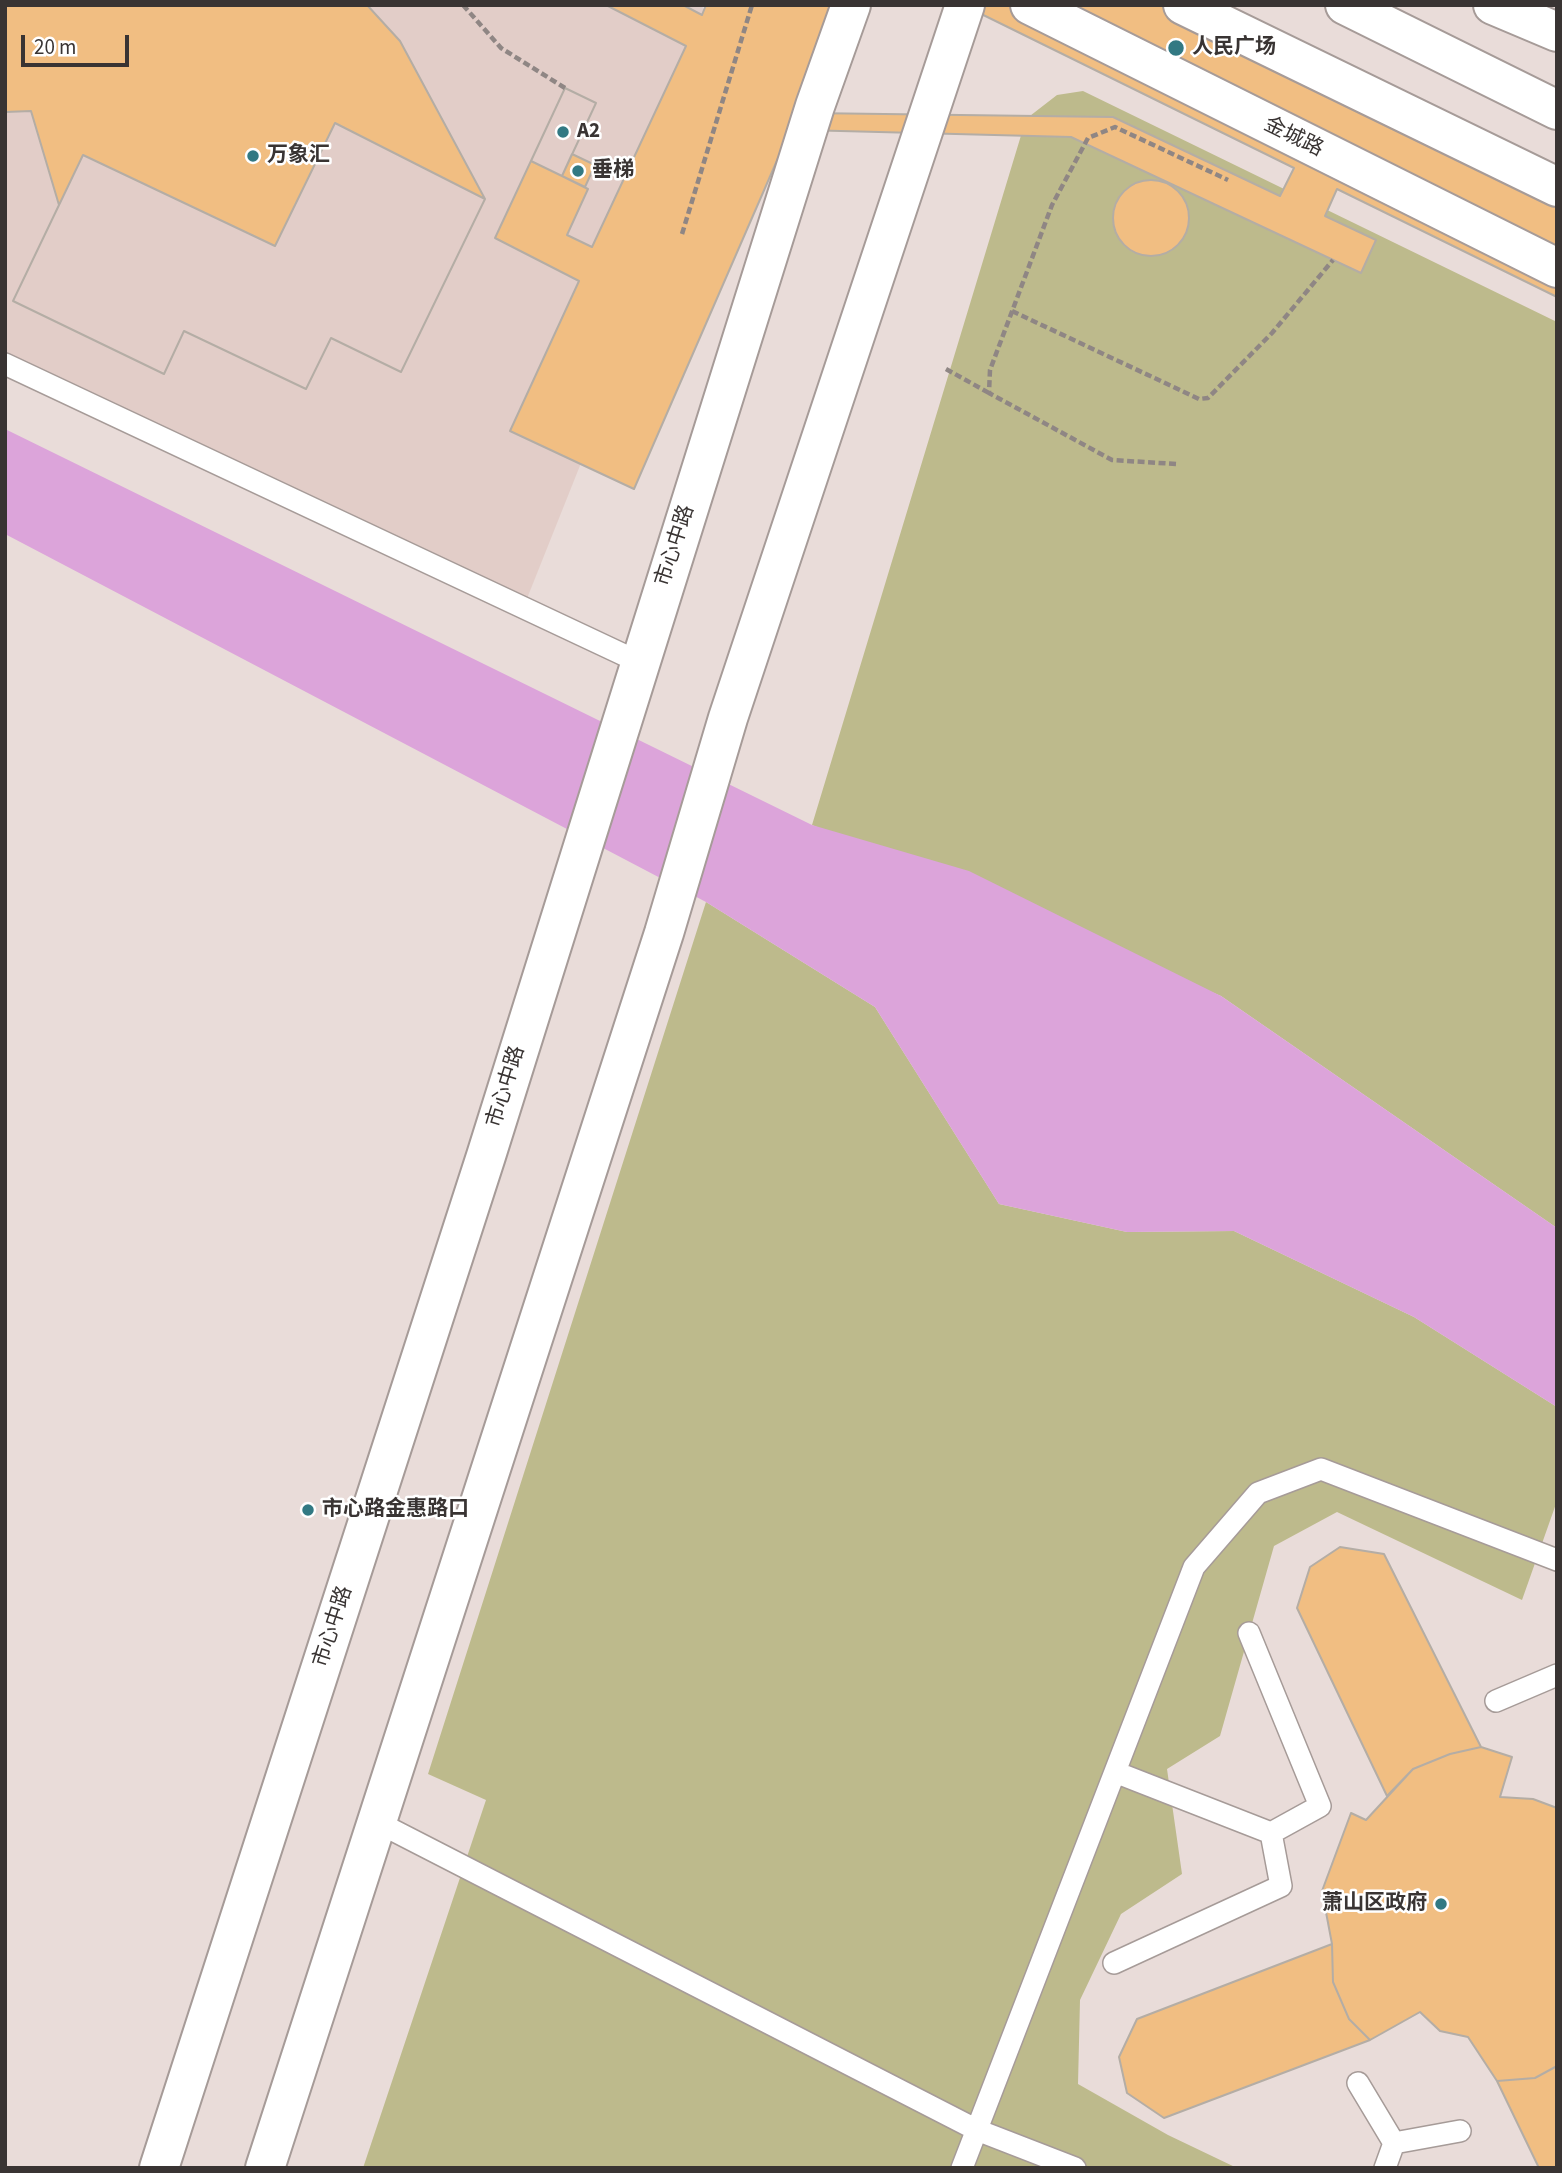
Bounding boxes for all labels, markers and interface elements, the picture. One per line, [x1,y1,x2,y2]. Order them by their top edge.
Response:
scale bar [24,21,133,65]
text: 20 m [34,32,76,62]
place label: 人民广场 [1192,35,1276,61]
marker: 人民广场 [1166,38,1186,58]
street label: 金城路 [1259,113,1327,163]
place label: A2 [577,119,600,145]
marker: A2 [555,124,571,140]
place label: 万象汇 [267,143,330,169]
marker: 万象汇 [245,148,261,164]
place label: 垂梯 [592,158,634,184]
marker: 垂梯 [570,163,586,179]
street label: 市心中路 [651,502,701,590]
street label: 市心中路 [483,1043,531,1131]
place label: 市心路金惠路口 [322,1497,469,1523]
marker: 市心路金惠路口 [300,1502,316,1518]
street label: 市心中路 [309,1583,359,1671]
place label: 萧山区政府 [1322,1891,1427,1917]
marker: 萧山区政府 [1433,1896,1449,1912]

